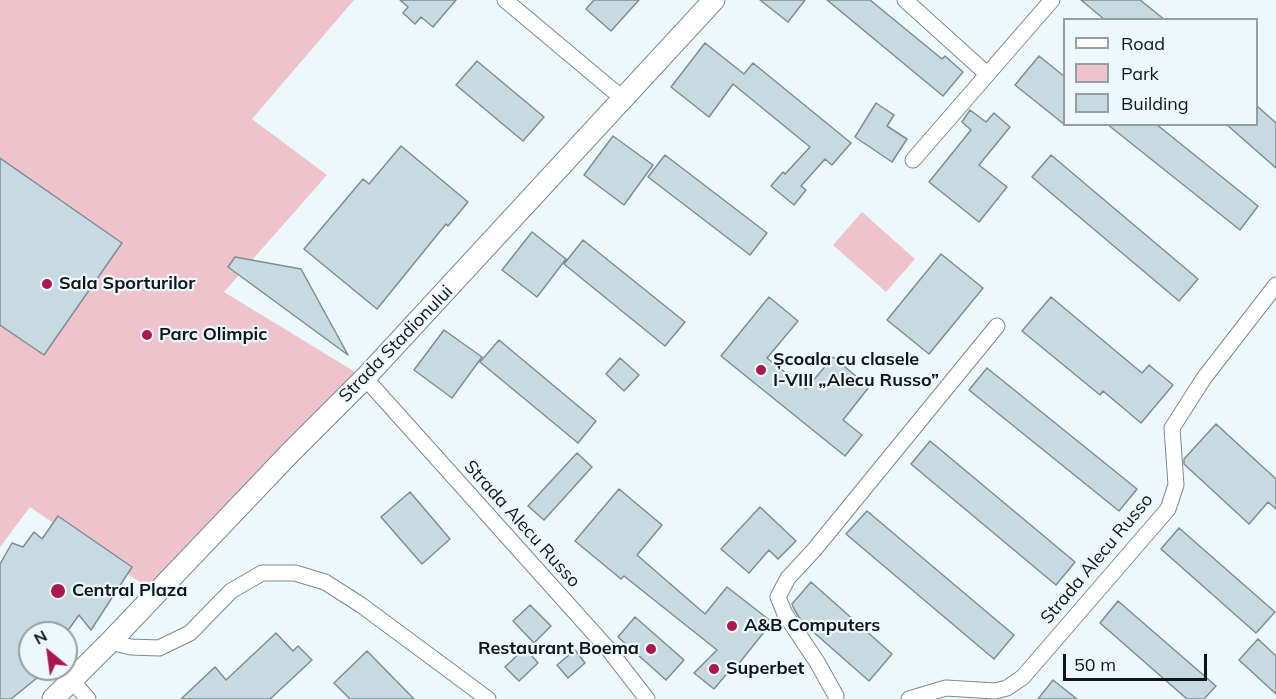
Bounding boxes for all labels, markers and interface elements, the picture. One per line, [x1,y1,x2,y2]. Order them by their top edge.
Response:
legend [1063,18,1258,126]
text: Road [1121,32,1165,55]
text: Park [1121,62,1159,85]
text: Building [1121,92,1189,115]
place label: Sala Sporturilor [59,273,195,295]
marker: Sala Sporturilor [40,277,54,291]
street label: Strada Stadionului [335,281,457,407]
place label: Parc Olimpic [159,324,267,346]
marker: Parc Olimpic [140,328,154,342]
place label: Școala cu clasele I-VIII „Alecu Russo” [773,349,939,392]
marker: Școala cu clasele I-VIII „Alecu Russo” [754,363,768,377]
street label: Strada Alecu Russo [459,456,585,592]
street label: Strada Alecu Russo [1036,490,1158,628]
place label: Central Plaza [72,580,187,602]
marker: Central Plaza [49,582,67,600]
place label: A&B Computers [744,615,880,637]
marker: A&B Computers [725,619,739,633]
north arrow [18,621,78,681]
text: N [30,625,50,649]
place label: Restaurant Boema [478,638,639,660]
marker: Restaurant Boema [644,642,658,656]
scale bar [1066,642,1210,680]
text: 50 m [1074,653,1116,676]
place label: Superbet [726,658,804,680]
marker: Superbet [707,662,721,676]

